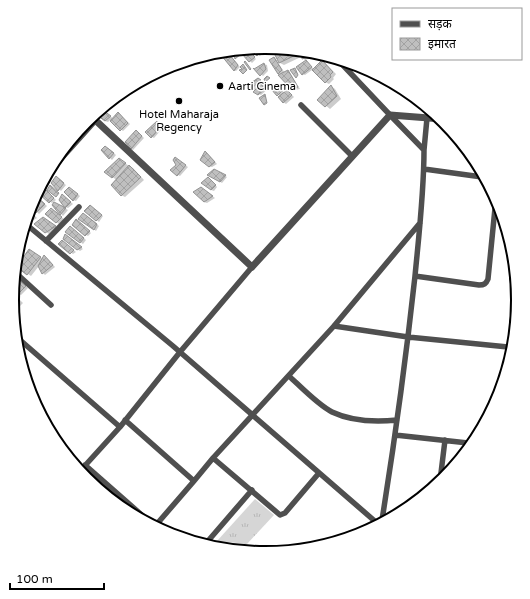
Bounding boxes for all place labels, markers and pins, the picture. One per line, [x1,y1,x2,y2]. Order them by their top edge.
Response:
place label: Aarti Cinema [228,80,296,93]
marker: Aarti Cinema [215,81,225,91]
marker: Hotel Maharaja Regency [174,96,184,106]
place label: Hotel Maharaja Regency [139,108,219,134]

